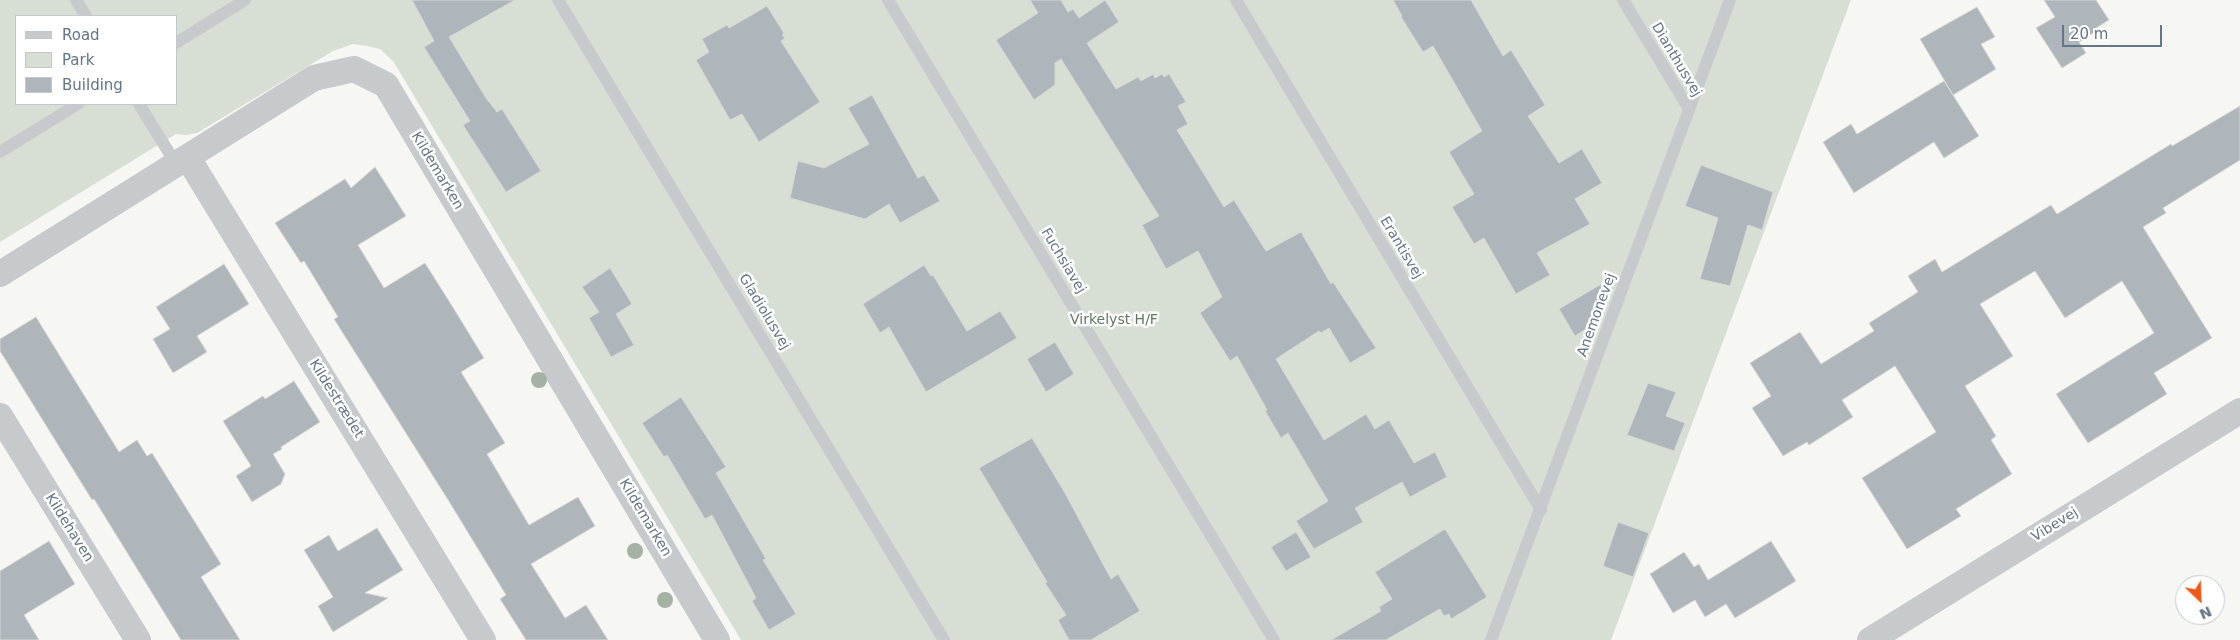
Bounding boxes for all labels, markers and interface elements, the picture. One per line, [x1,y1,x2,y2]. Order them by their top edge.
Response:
legend [15,15,178,105]
scale bar [2065,15,2165,47]
street label: Dianthusvej [1647,20,1705,100]
text: 20 m [2070,25,2108,43]
text: Road [62,26,100,44]
text: Park [62,51,94,69]
text: Building [62,76,123,94]
street label: Kildemarken [407,129,467,213]
street label: Erantisvej [1376,214,1426,282]
street label: Fuchsiavej [1037,225,1089,297]
street label: Gladiolusvej [735,271,793,353]
street label: Anemonevej [1574,271,1620,359]
park label: Virkelyst H/F [1070,312,1158,328]
street label: Kildestrædet [305,356,367,442]
street label: Kildemarken [615,476,675,560]
street label: Kildehaven [41,491,97,565]
street label: Vibevej [2029,504,2081,546]
north arrow [2175,575,2225,625]
text: N [2197,603,2214,622]

